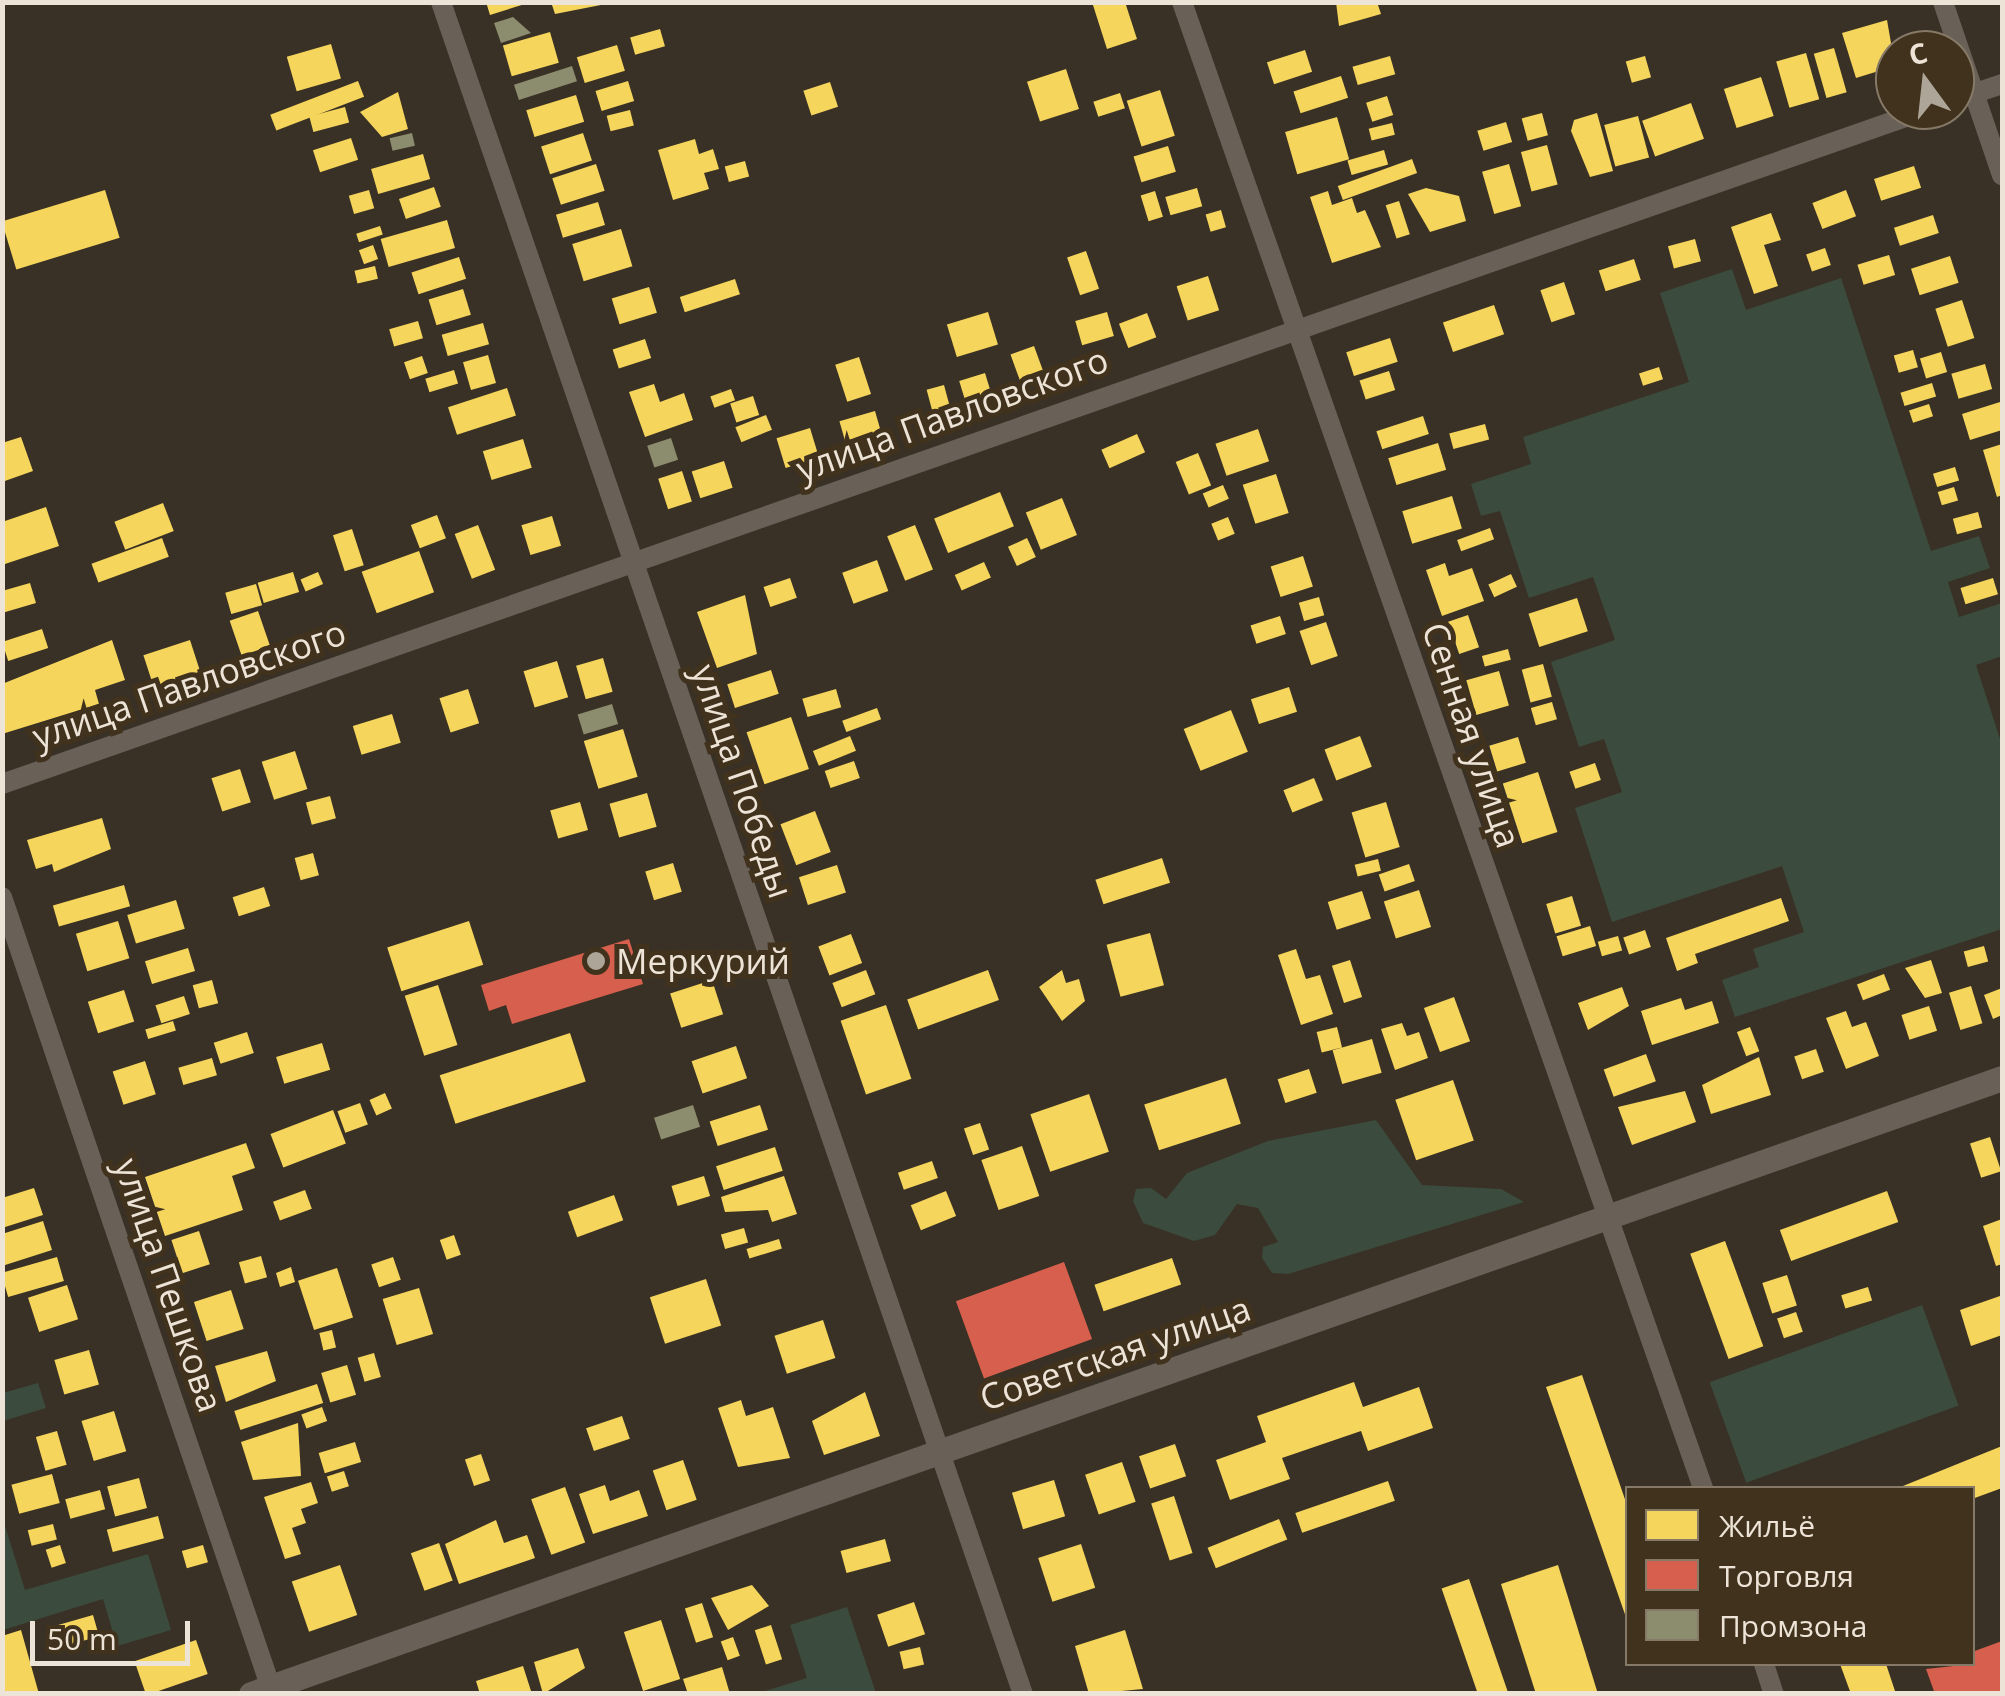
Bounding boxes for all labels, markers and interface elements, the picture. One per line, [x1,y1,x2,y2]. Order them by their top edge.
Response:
north arrow [1875,30,1975,130]
text: С [1904,32,1931,74]
street label: улица Павловского [790,338,1114,490]
street label: улица Павловского [27,611,351,757]
street label: Сенная улица [1414,617,1530,853]
street label: улица Победы [683,659,803,903]
place label: Меркурий [616,940,790,982]
marker: Меркурий [585,950,607,972]
street label: улица Пешкова [106,1153,232,1417]
street label: Советская улица [974,1287,1256,1419]
legend [1625,1486,1975,1666]
text: Жильё [1719,1505,1815,1546]
text: Торговля [1719,1555,1854,1596]
scale bar [35,1601,195,1663]
text: Промзона [1719,1605,1867,1646]
text: 50 m [47,1618,117,1659]

